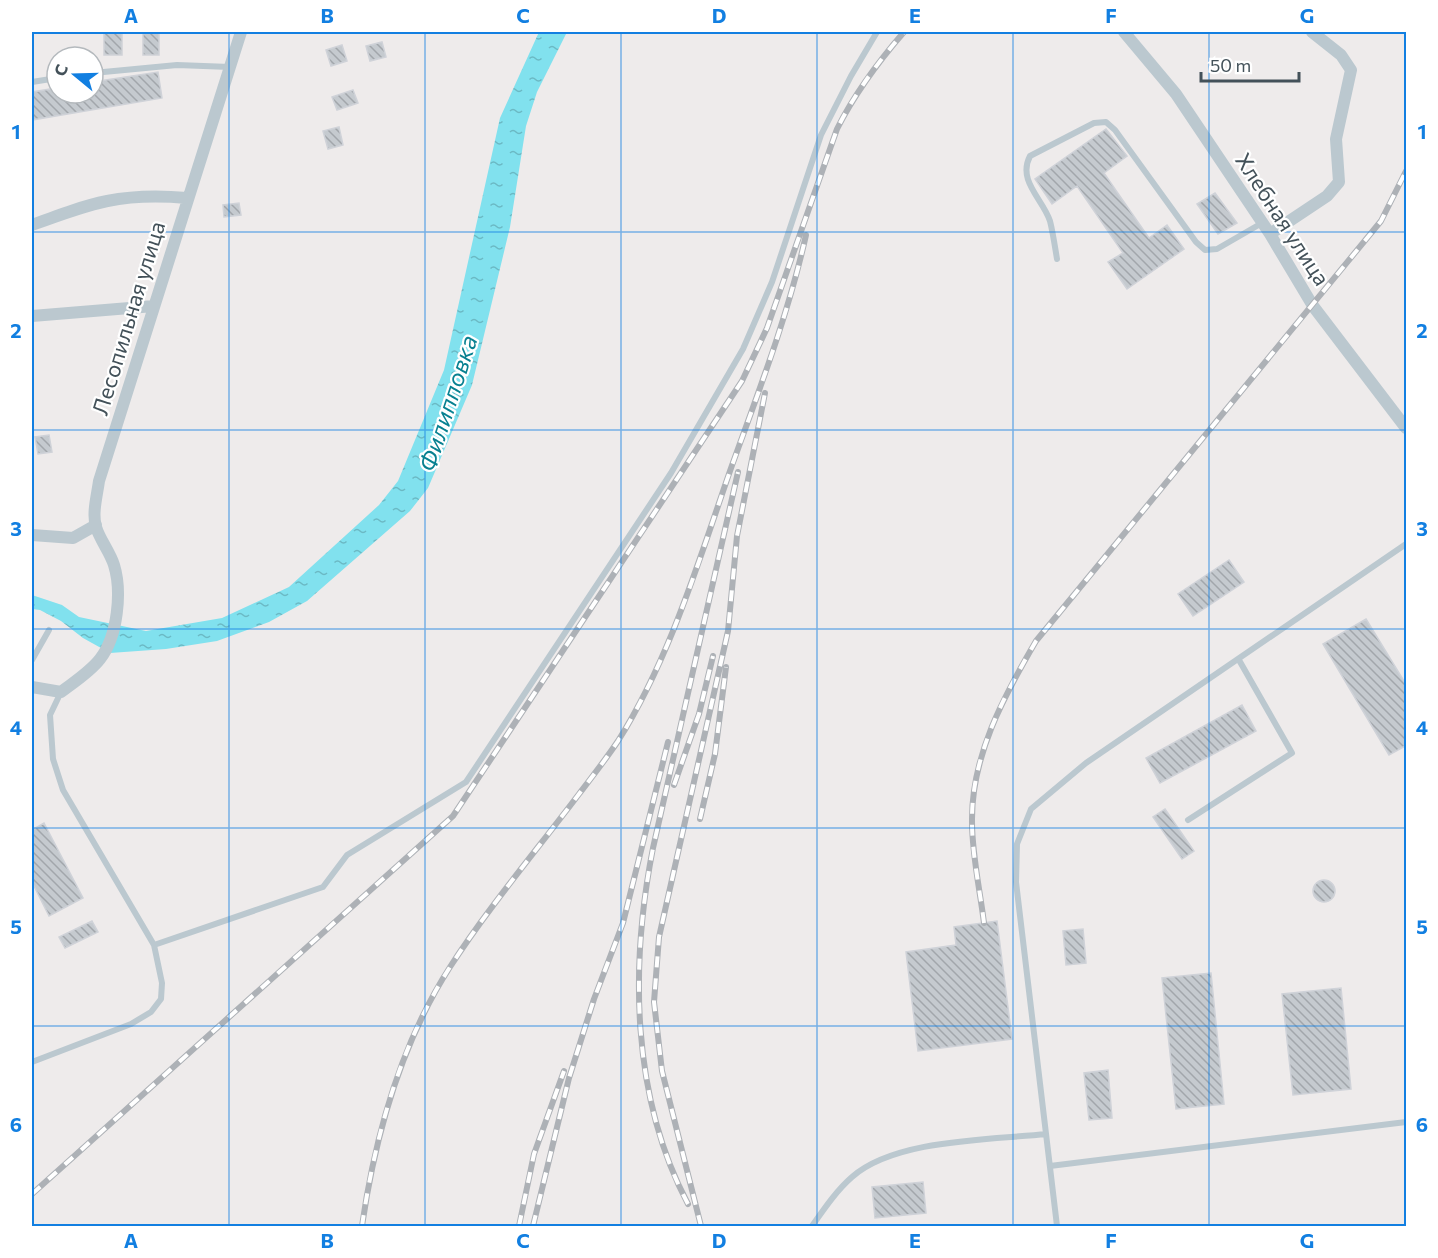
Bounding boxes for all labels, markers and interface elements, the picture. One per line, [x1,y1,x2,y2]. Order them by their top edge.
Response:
text: A [124,3,138,27]
text: B [320,3,334,27]
text: C [516,3,530,27]
text: D [712,3,726,27]
text: E [909,3,921,27]
text: F [1105,3,1117,27]
text: G [1300,3,1314,27]
north arrow [45,45,105,105]
scale bar [1201,45,1298,83]
text: 50 m [1210,54,1251,76]
text: С [50,62,71,78]
text: 1 [11,119,21,143]
text: 1 [1417,119,1427,143]
street label: Хлебная улица [1230,148,1336,290]
street label: Лесопильная улица [86,218,170,418]
text: 2 [10,318,22,342]
text: 2 [1416,318,1428,342]
water label: Филипповка [411,331,483,475]
text: 3 [10,516,22,540]
text: 3 [1416,516,1428,540]
text: 4 [10,715,22,739]
text: 4 [1416,715,1428,739]
text: 5 [10,914,22,938]
text: 5 [1416,914,1428,938]
text: 6 [10,1112,22,1136]
text: 6 [1416,1112,1428,1136]
text: A [124,1228,138,1252]
text: B [320,1228,334,1252]
text: C [516,1228,530,1252]
text: D [712,1228,726,1252]
text: E [909,1228,921,1252]
text: F [1105,1228,1117,1252]
text: G [1300,1228,1314,1252]

